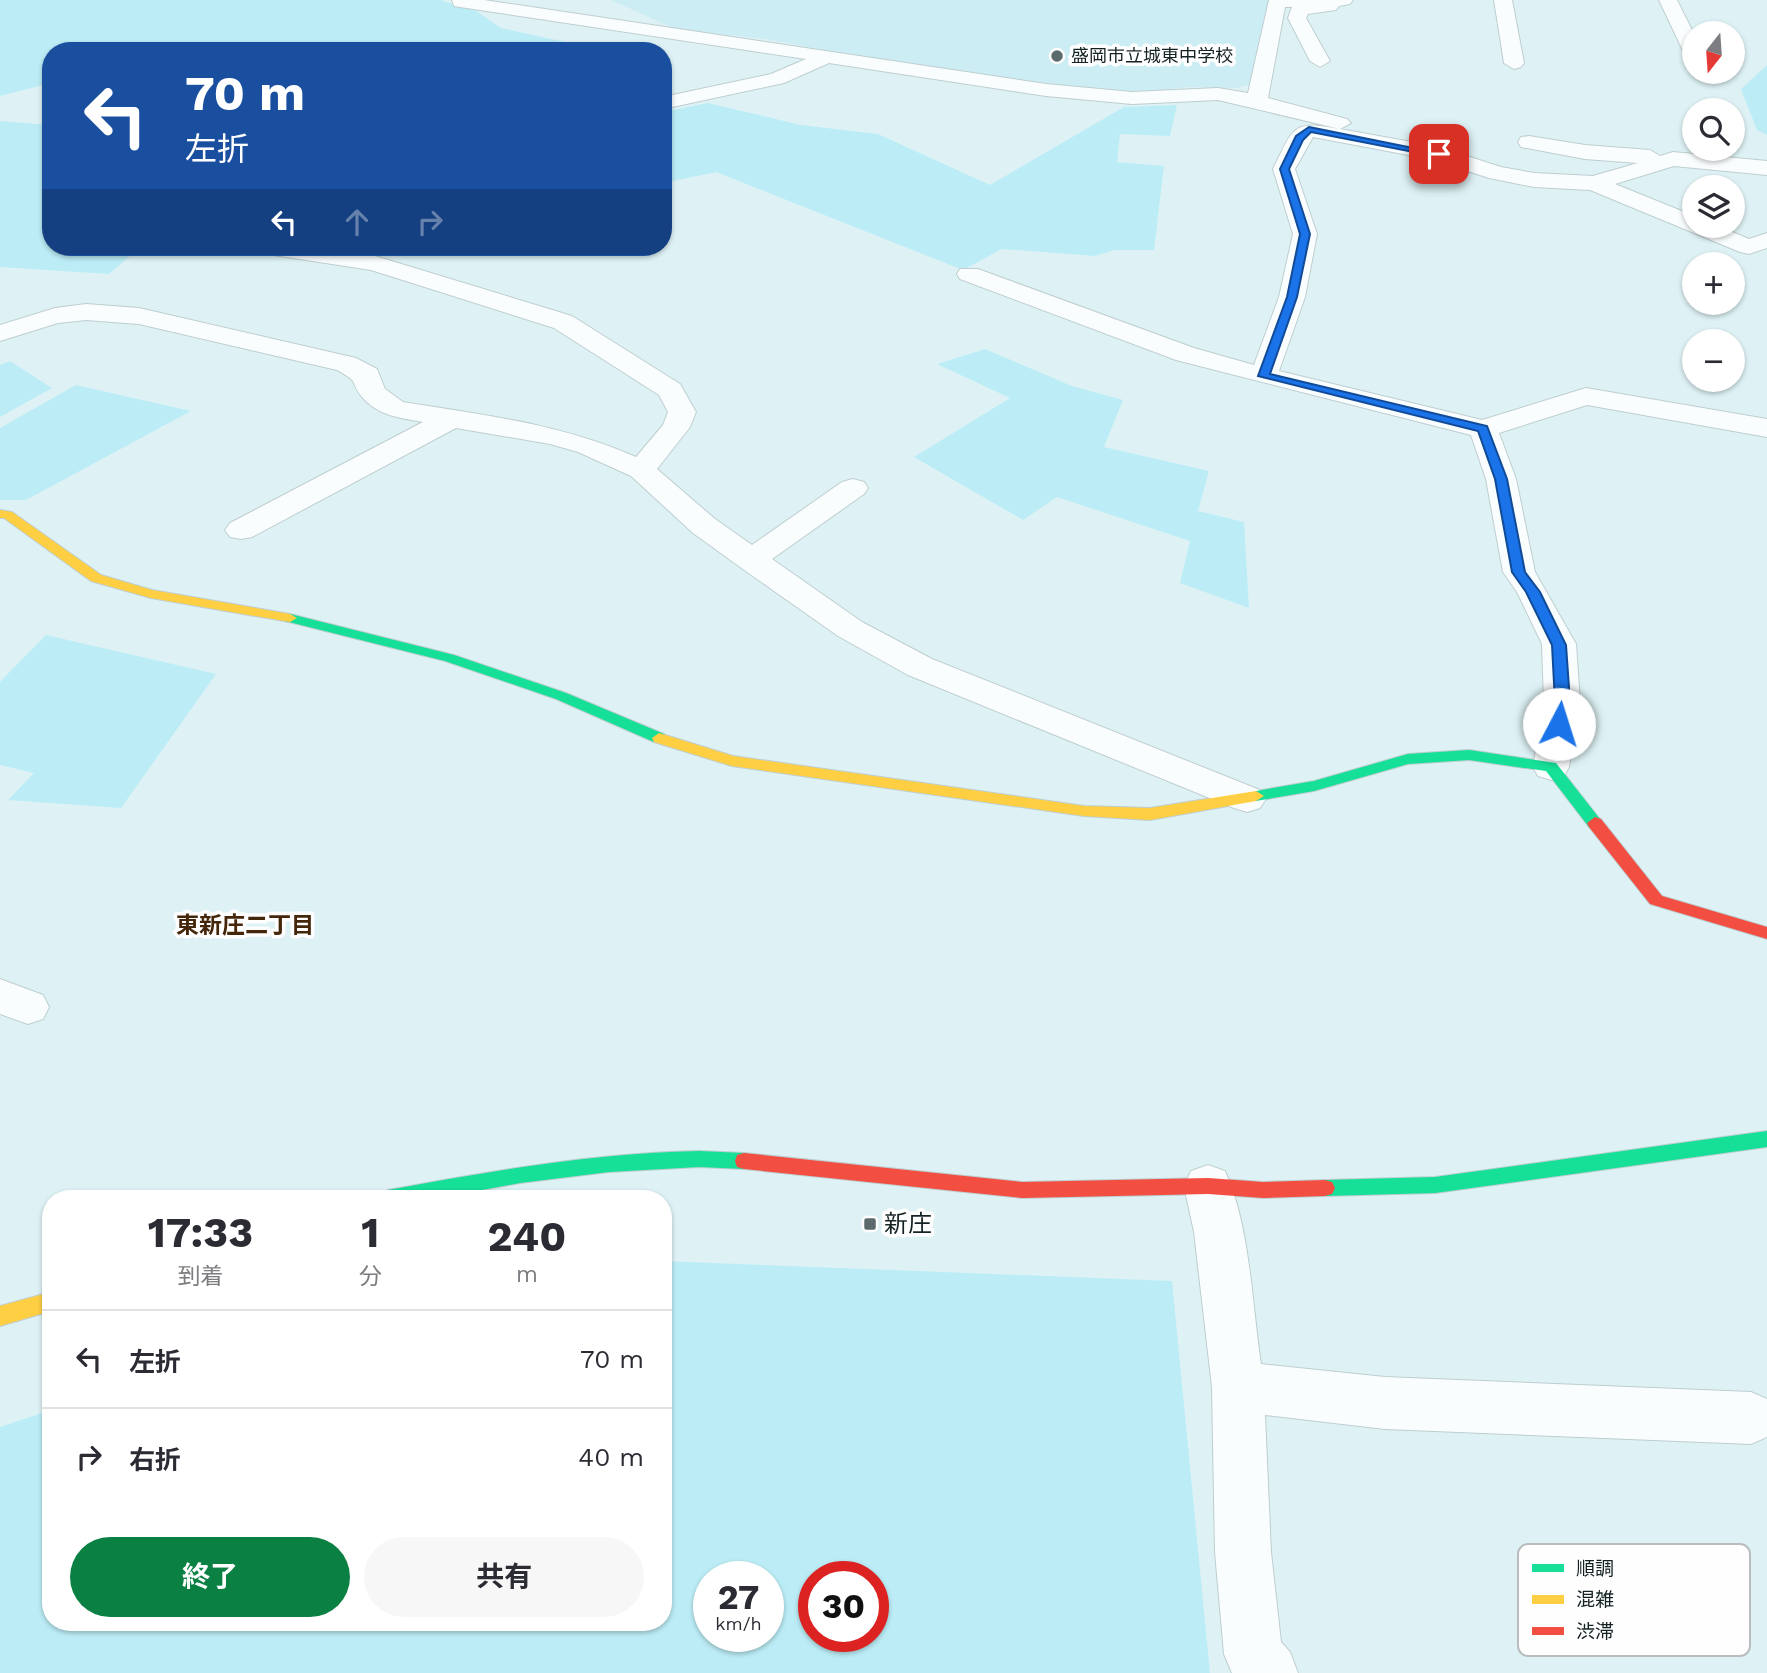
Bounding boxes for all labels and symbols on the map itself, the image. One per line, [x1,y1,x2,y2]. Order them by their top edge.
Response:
north arrow [1682,21,1745,84]
place label: 盛岡市立城東中学校 [1071,45,1233,66]
marker: 盛岡市立城東中学校 [1049,48,1065,64]
pin [1409,124,1469,184]
position arrow [1522,687,1596,761]
district label: 東新庄二丁目 [176,912,314,939]
place label: 新庄 [884,1210,932,1238]
marker: 新庄 [862,1216,878,1232]
legend [1518,1544,1750,1656]
text: 順調 [1576,1557,1614,1580]
speed limit sign: 30 [798,1561,889,1652]
text: 混雑 [1576,1588,1614,1611]
text: 渋滞 [1576,1620,1614,1643]

